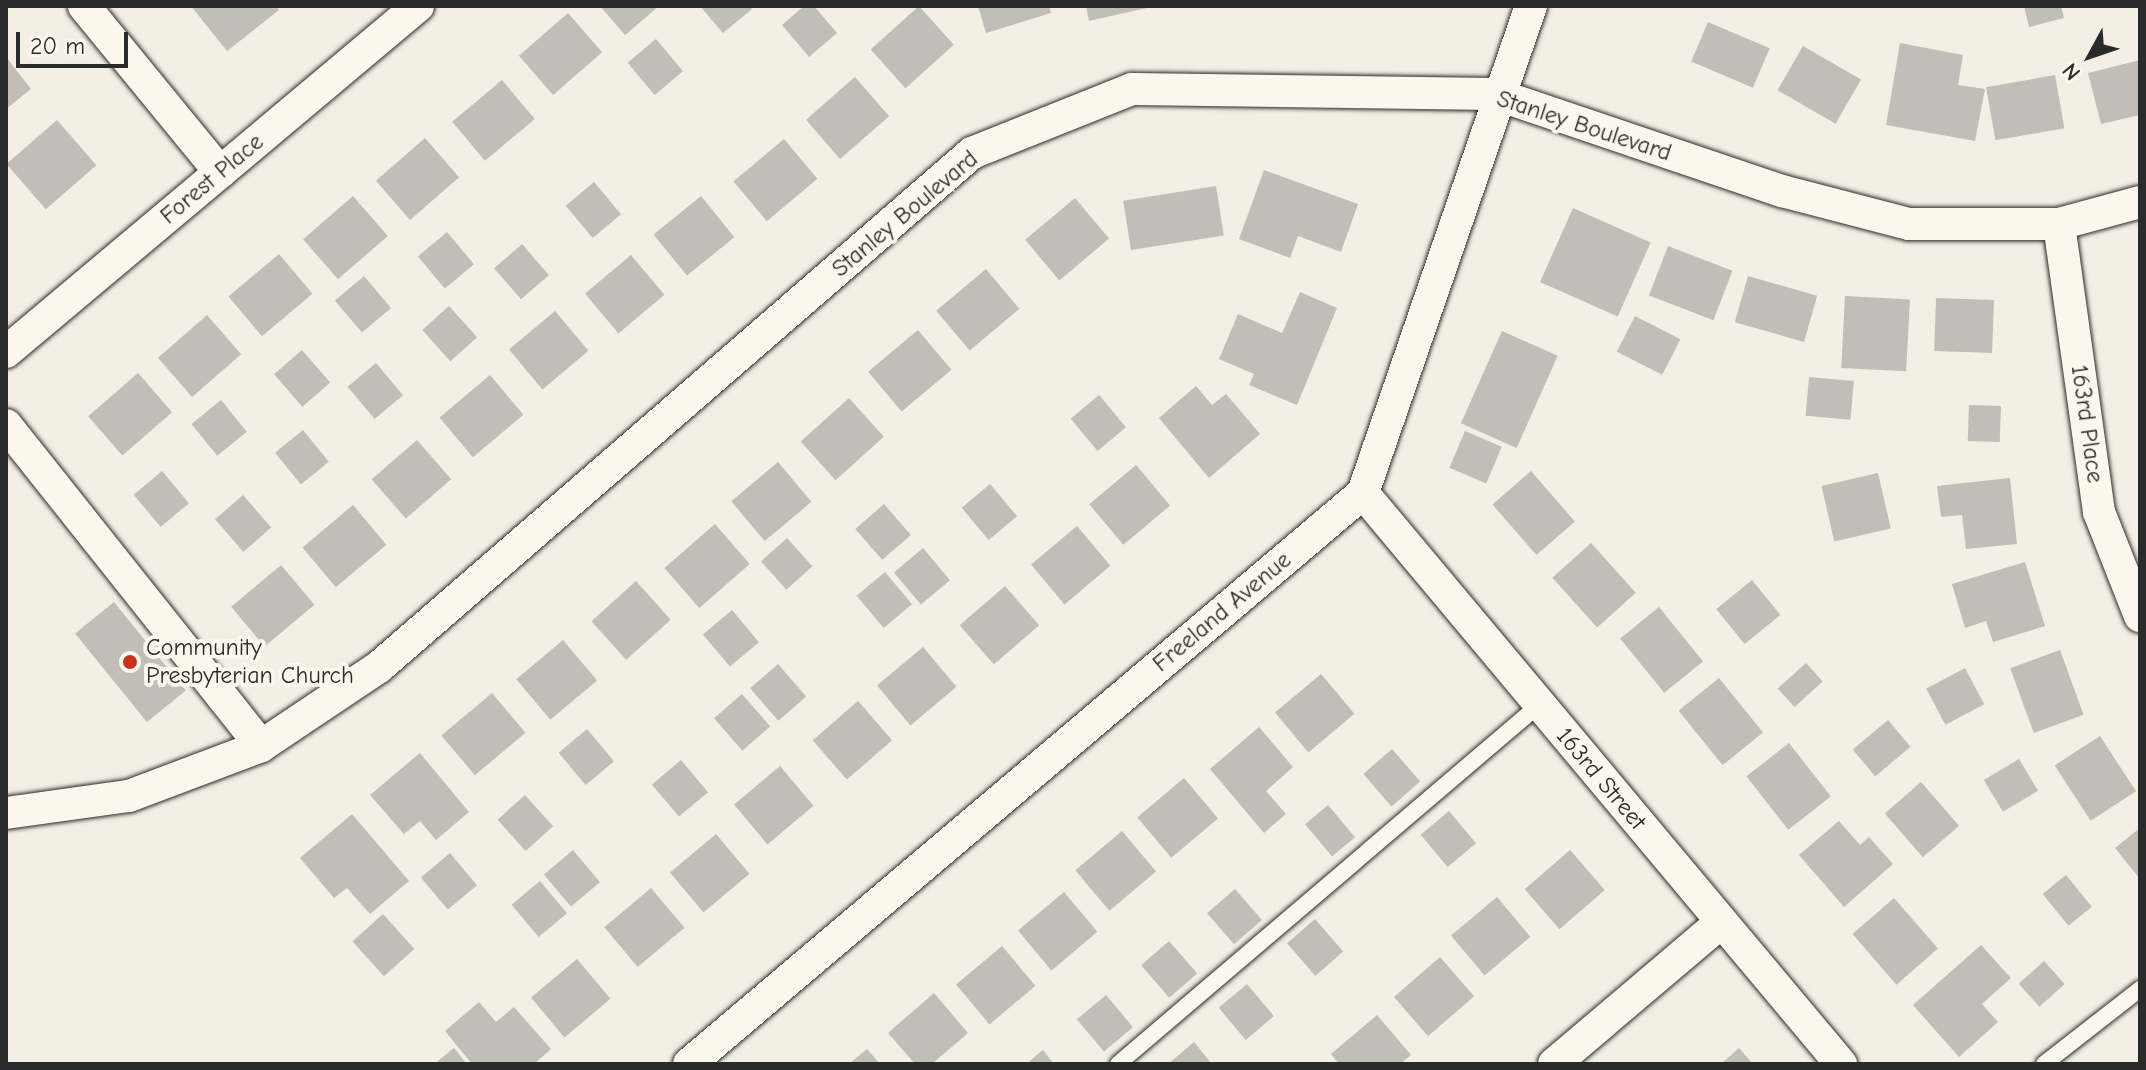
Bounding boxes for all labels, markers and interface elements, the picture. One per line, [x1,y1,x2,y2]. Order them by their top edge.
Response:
scale bar [20,16,132,66]
north arrow [2050,16,2130,96]
text: 20 m [30,32,85,60]
text: N [2057,58,2086,85]
street label: Stanley Boulevard [1493,84,1675,168]
street label: Forest Place [155,128,269,230]
street label: Stanley Boulevard [826,145,984,283]
street label: 163rd Place [2064,363,2110,485]
street label: Freeland Avenue [1147,546,1297,678]
place label: Community Presbyterian Church [146,634,354,690]
marker: Community Presbyterian Church [121,653,139,671]
street label: 163rd Street [1550,722,1652,836]

